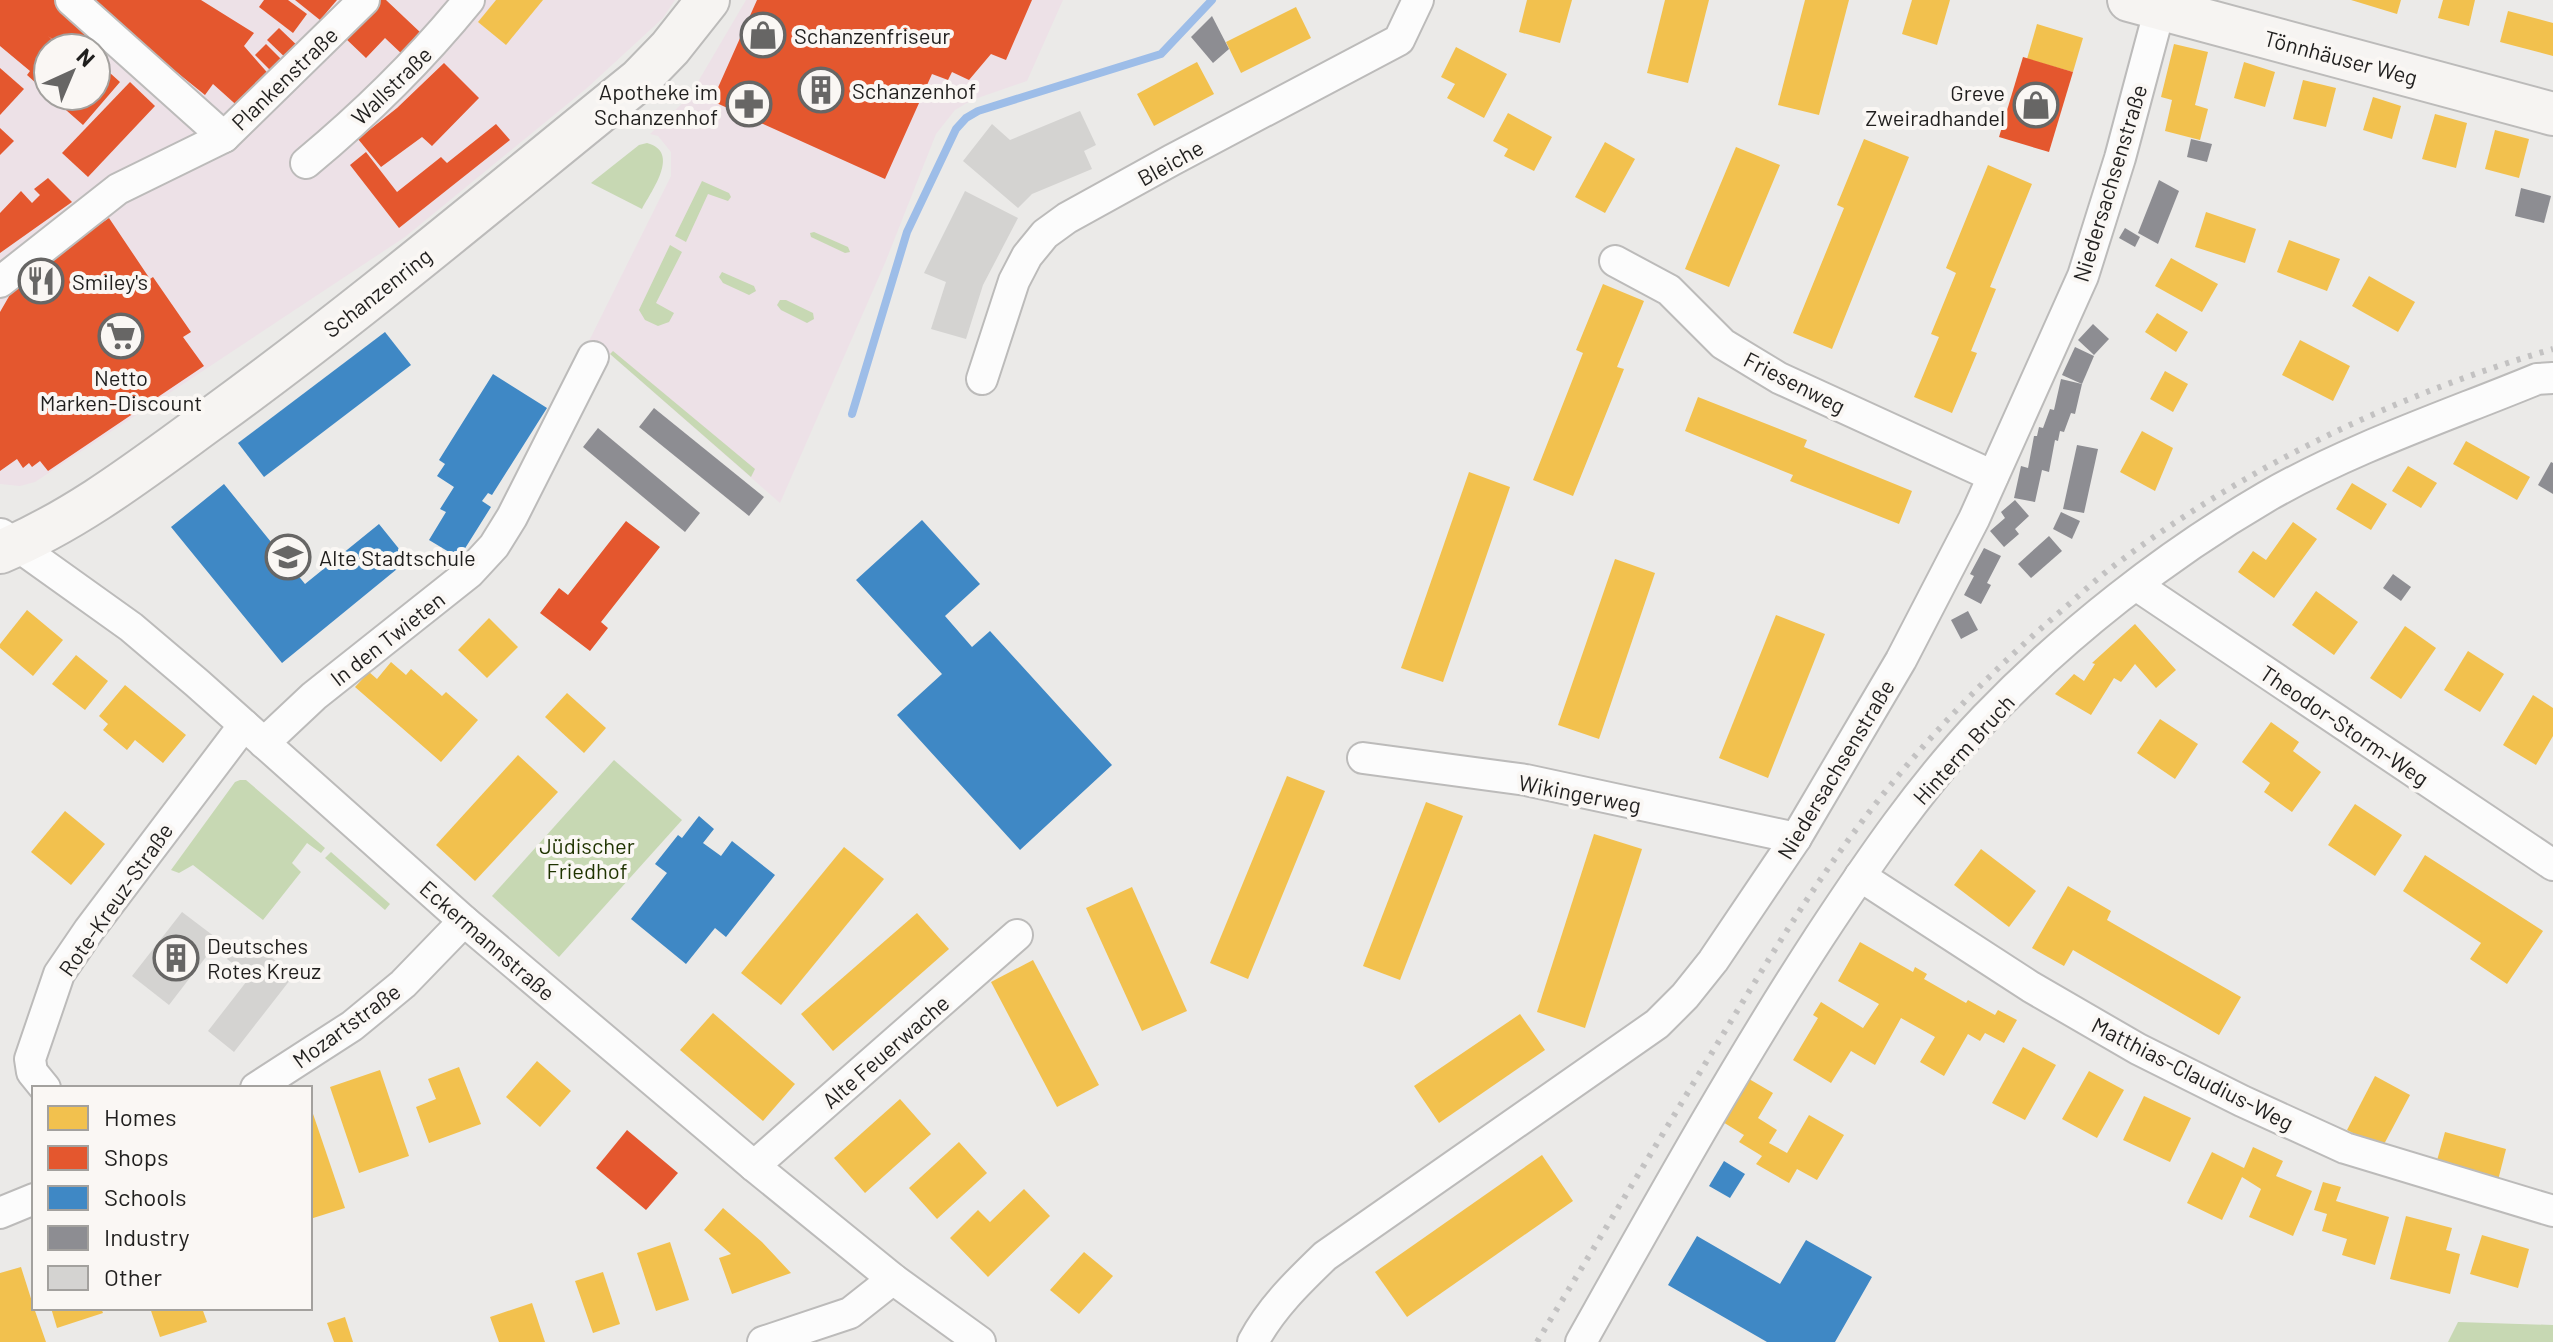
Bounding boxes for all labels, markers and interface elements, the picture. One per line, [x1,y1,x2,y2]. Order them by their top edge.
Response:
shop icon: Schanzenfriseur [739,11,787,59]
street label: Plankenstraße [226,21,342,135]
place label: Schanzenfriseur [794,22,950,48]
street label: Tönnhäuser Weg [2261,24,2421,90]
north arrow [32,32,112,112]
street label: Wallstraße [346,40,436,130]
text: N [72,42,101,71]
building icon: Schanzenhof [797,66,845,114]
place label: Schanzenhof [852,77,976,103]
place label: Apotheke im Schanzenhof [594,78,718,129]
place label: Greve Zweiradhandel [1865,79,2005,130]
pharmacy icon: Apotheke im Schanzenhof [725,80,773,128]
shop icon: Greve Zweiradhandel [2012,81,2060,129]
street label: Niedersachsenstraße [2067,81,2151,285]
street label: Bleiche [1133,133,1207,191]
street label: Schanzenring [318,242,436,342]
restaurant icon: Smiley's [17,257,65,305]
place label: Smiley's [72,268,148,294]
supermarket icon: Netto Marken-Discount [97,312,145,360]
street label: Friesenweg [1740,345,1850,419]
place label: Netto Marken-Discount [40,364,202,415]
school or university icon: Alte Stadtschule [264,533,312,581]
place label: Alte Stadtschule [319,544,476,570]
street label: In den Twieten [325,585,449,691]
street label: Theodor-Storm-Weg [2256,659,2434,791]
street label: Niedersachsenstraße [1771,674,1899,864]
street label: Hinterm Bruch [1907,689,2019,809]
street label: Wikingerweg [1516,768,1644,818]
street label: Rote-Kreuz-Straße [53,818,177,980]
park label: Jüdischer Friedhof [539,832,635,883]
street label: Eckermannstraße [415,874,561,1006]
place label: Deutsches Rotes Kreuz [207,932,321,983]
building icon: Deutsches Rotes Kreuz [152,934,200,982]
street label: Mozartstraße [287,977,405,1073]
street label: Alte Feuerwache [816,989,954,1113]
street label: Matthias-Claudius-Weg [2088,1011,2298,1135]
legend [32,1086,312,1310]
text: Homes [104,1102,177,1131]
text: Shops [104,1142,169,1171]
text: Schools [104,1182,187,1211]
text: Industry [104,1222,190,1251]
text: Other [104,1262,162,1291]

